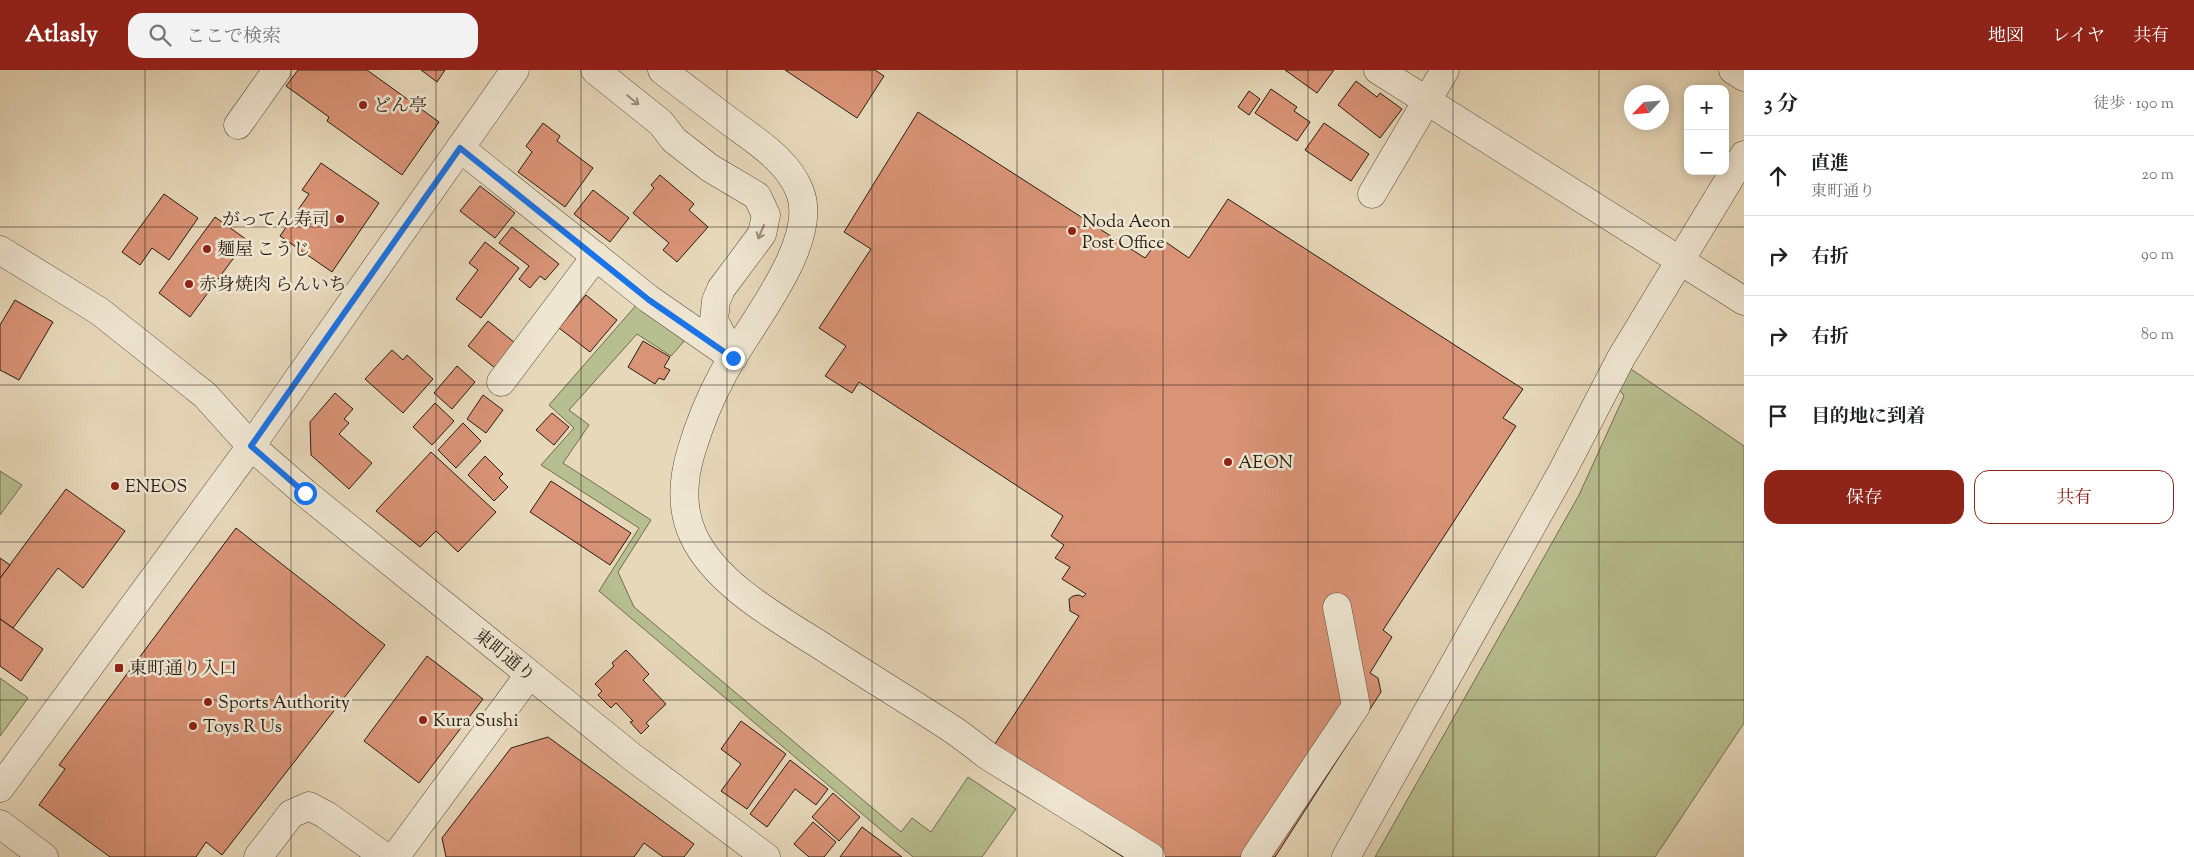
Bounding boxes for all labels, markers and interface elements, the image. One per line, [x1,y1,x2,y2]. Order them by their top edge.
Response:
search box [128,13,478,58]
text: Atlasly [25,18,98,52]
icon: search [146,21,174,49]
text: ここで検索 [186,24,281,51]
text: 地図 [1988,24,2024,50]
text: レイヤ [2052,24,2105,50]
text: 共有 [2133,24,2169,50]
north arrow [1624,85,1669,130]
map controls [1684,85,1729,175]
button: + [1684,85,1729,130]
text: 3 分 [1764,90,1798,120]
text: 徒歩 · 190 m [2093,93,2174,116]
place label: どん亭 [373,94,427,120]
one-way arrow [626,95,639,106]
marker: どん亭 [357,99,369,111]
button: − [1684,130,1729,175]
text: 直進 [1811,151,1849,178]
icon: ahead [1764,162,1792,190]
text: 20 m [2141,164,2174,187]
text: 東町通り [1811,181,1875,204]
place label: がってん寿司 [222,208,330,234]
place label: Noda Aeon Post Office [1082,210,1171,257]
marker: がってん寿司 [334,213,346,225]
one-way arrow [755,225,765,240]
marker: Noda Aeon Post Office [1066,225,1078,237]
place label: 麺屋 こうじ [217,238,311,264]
icon: right [1764,242,1792,270]
marker: 麺屋 こうじ [201,243,213,255]
text: 右折 [1811,244,1849,271]
text: 90 m [2141,244,2174,267]
place label: 赤身焼肉 らんいち [199,273,347,299]
marker: 赤身焼肉 らんいち [183,278,195,290]
icon: right [1764,322,1792,350]
text: 右折 [1811,324,1849,351]
text: 80 m [2141,324,2174,347]
route end [722,347,745,370]
icon: arrive [1764,402,1792,430]
text: 目的地に到着 [1811,404,1925,431]
place label: AEON [1238,451,1293,477]
marker: AEON [1222,456,1234,468]
button: 保存 [1764,470,1964,524]
button: 共有 [1974,470,2174,524]
place label: ENEOS [125,475,187,501]
marker: ENEOS [109,480,121,492]
route start [294,482,317,505]
street label: 東町通り [468,624,540,689]
place label: 東町通り入口 [129,657,237,683]
marker: 東町通り入口 [113,662,125,674]
place label: Sports Authority [218,691,350,717]
marker: Sports Authority [202,696,214,708]
place label: Kura Sushi [433,709,519,735]
marker: Kura Sushi [417,714,429,726]
place label: Toys R Us [203,715,282,741]
marker: Toys R Us [187,720,199,732]

